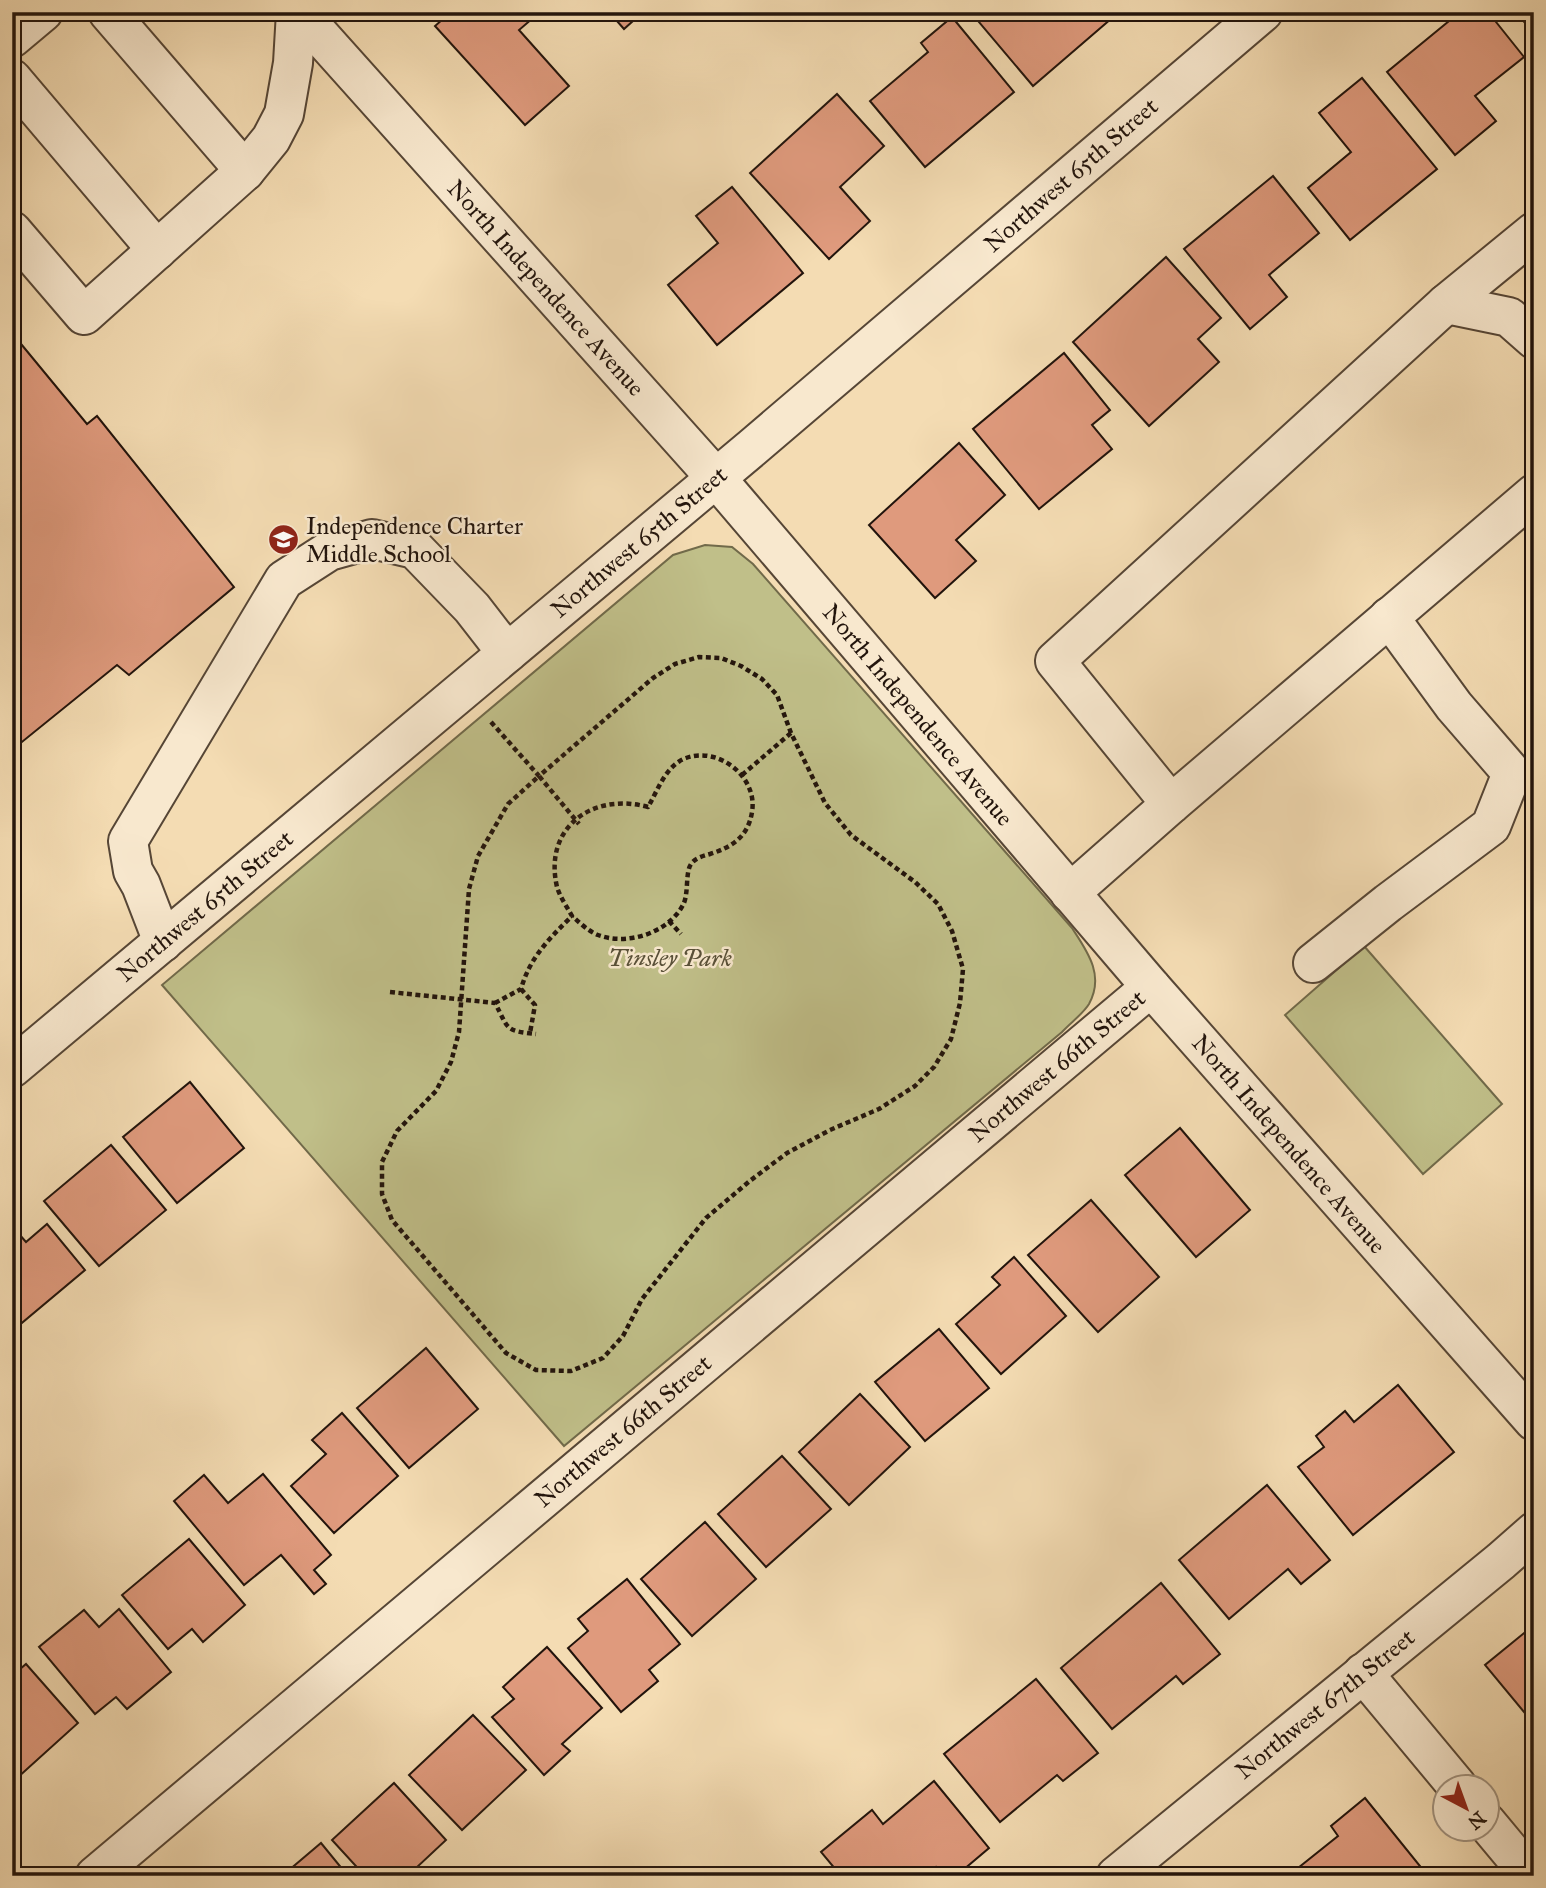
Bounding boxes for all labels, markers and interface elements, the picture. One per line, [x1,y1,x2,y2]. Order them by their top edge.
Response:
street label: Northwest 65th Street [978,91,1165,259]
street label: North Independence Avenue [441,174,651,402]
street label: Northwest 65th Street [545,459,734,624]
place label: Independence Charter Middle School [306,511,523,569]
school or university icon: Independence Charter Middle School [266,523,300,557]
street label: North Independence Avenue [816,598,1020,832]
street label: Northwest 65th Street [111,823,300,988]
park label: Tinsley Park [608,943,732,973]
street label: Northwest 66th Street [962,983,1152,1149]
street label: North Independence Avenue [1186,1028,1392,1260]
street label: Northwest 66th Street [528,1348,718,1514]
street label: Northwest 67th Street [1229,1622,1421,1786]
north arrow [1430,1772,1500,1842]
text: N [1463,1806,1490,1834]

